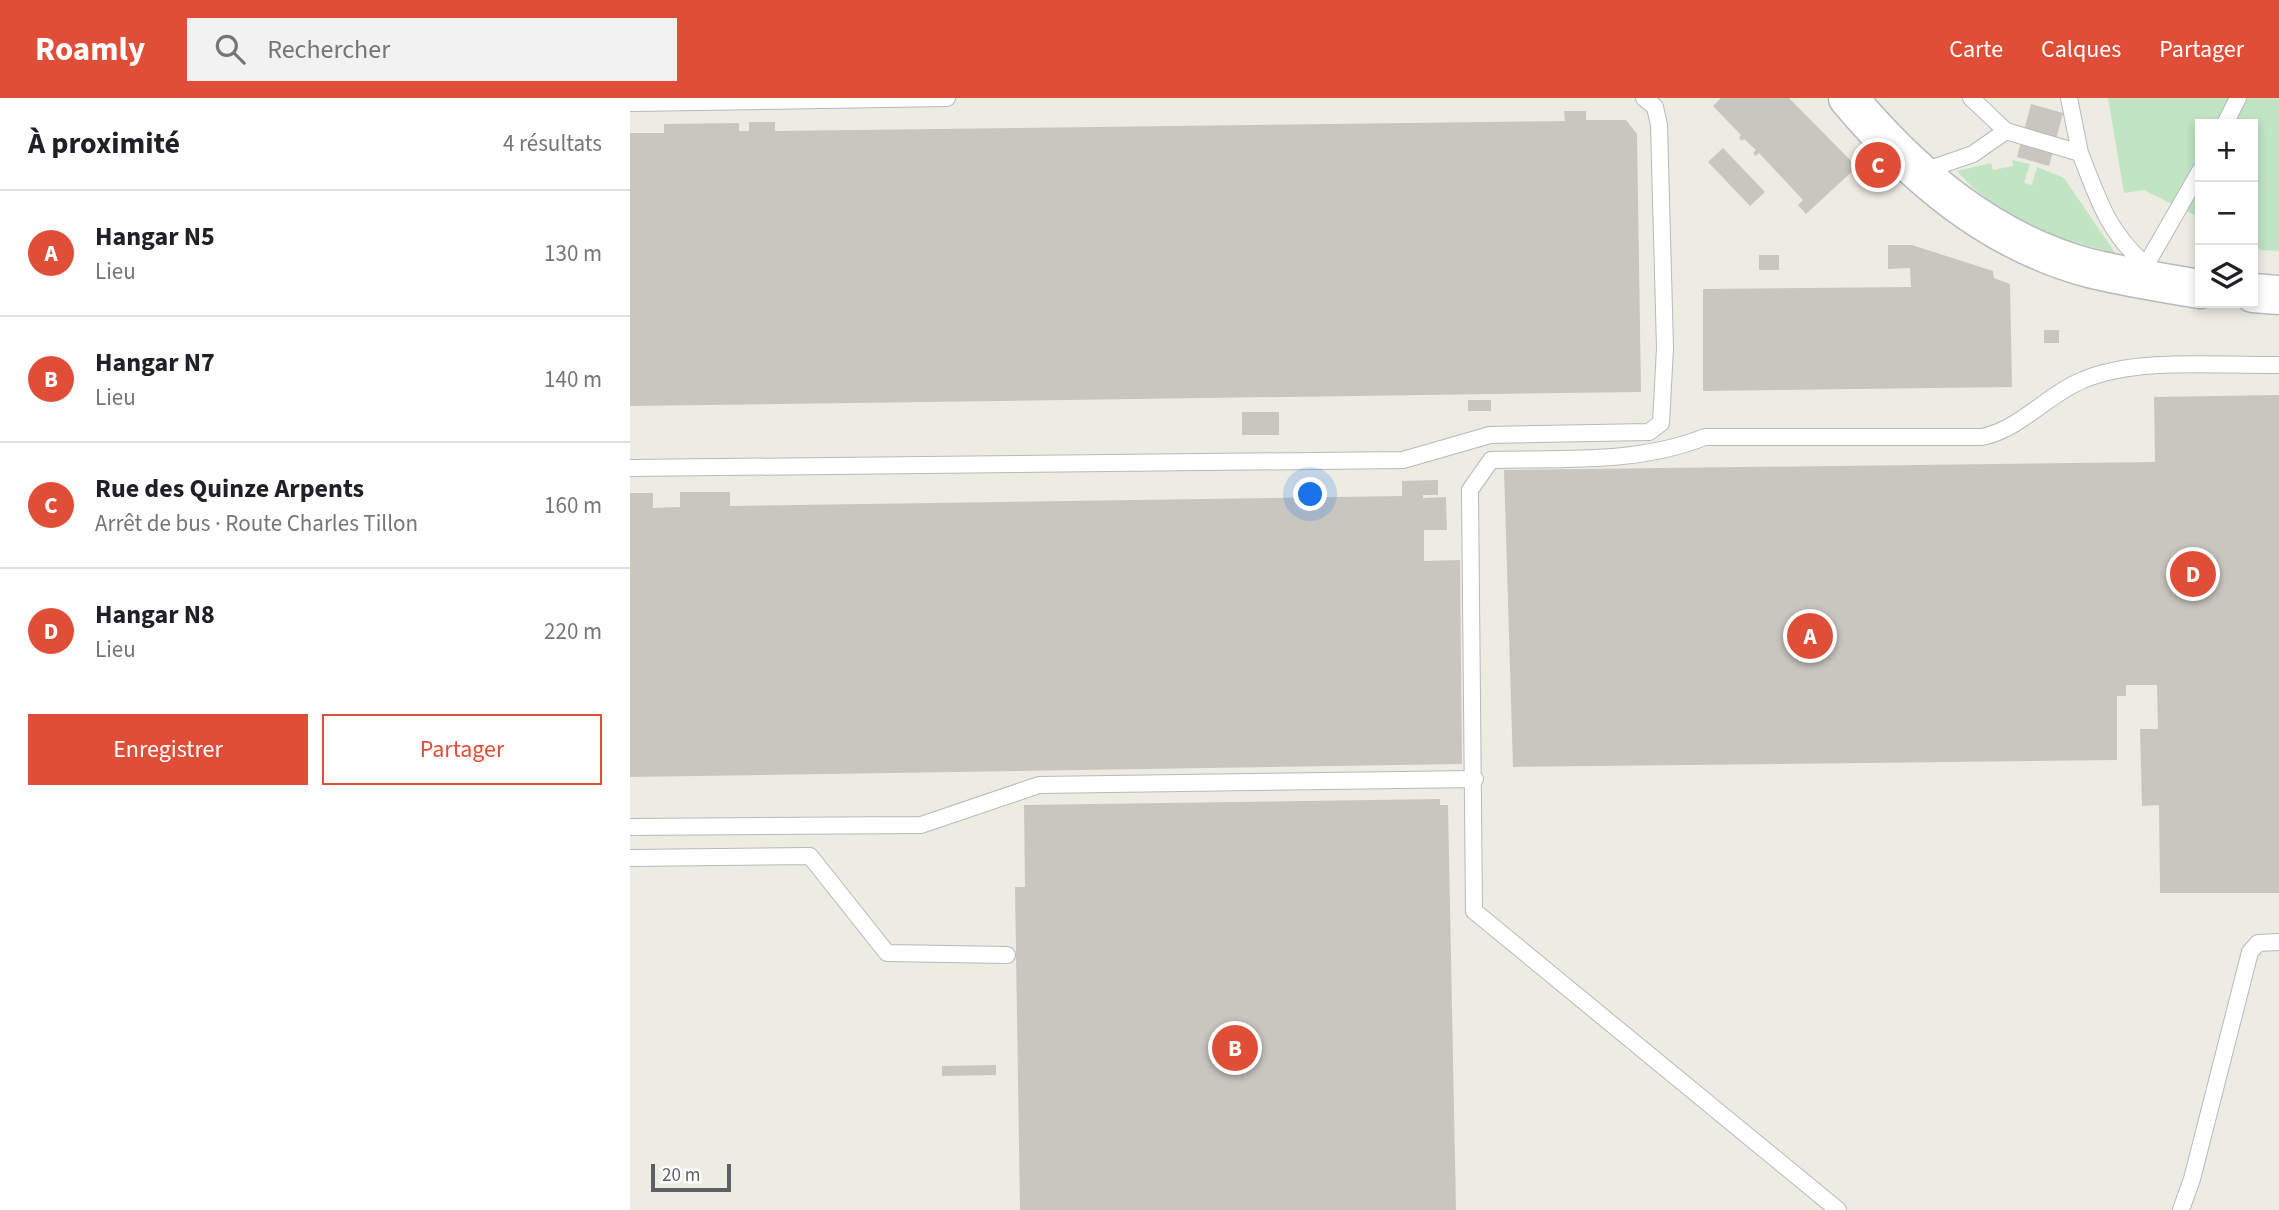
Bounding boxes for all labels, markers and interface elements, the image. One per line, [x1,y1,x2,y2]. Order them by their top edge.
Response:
search box [187,18,677,81]
text: Roamly [35,26,145,73]
icon: search [211,30,249,68]
text: Rechercher [267,31,390,68]
text: Carte [1949,32,2003,67]
text: Calques [2041,32,2121,67]
text: Partager [2159,32,2244,67]
map controls [2195,119,2258,308]
button: + [2195,119,2258,182]
text: À proximité [28,122,180,165]
text: 4 résultats [503,127,602,160]
pin: C [1855,139,1901,191]
button: − [2195,182,2258,245]
text: Hangar N5 [95,218,215,255]
text: A [44,237,58,270]
text: 130 m [544,237,602,270]
button: layers [2195,245,2258,308]
text: Lieu [95,255,136,288]
text: Hangar N7 [95,344,215,381]
text: B [44,363,58,396]
text: 140 m [544,363,602,396]
text: Lieu [95,381,136,414]
text: Rue des Quinze Arpents [95,470,364,507]
your location [1293,477,1327,511]
text: C [44,489,58,522]
text: 160 m [544,489,602,522]
text: Arrêt de bus · Route Charles Tillon [95,507,418,540]
pin: D [2170,548,2216,600]
text: Hangar N8 [95,596,215,633]
pin: A [1787,610,1833,662]
text: D [44,615,58,648]
text: 220 m [544,615,602,648]
text: Lieu [95,633,136,666]
button: Enregistrer [28,714,308,785]
button: Partager [322,714,602,785]
pin: B [1212,1022,1258,1074]
scale bar [651,1161,732,1193]
text: 20 m [662,1162,700,1189]

